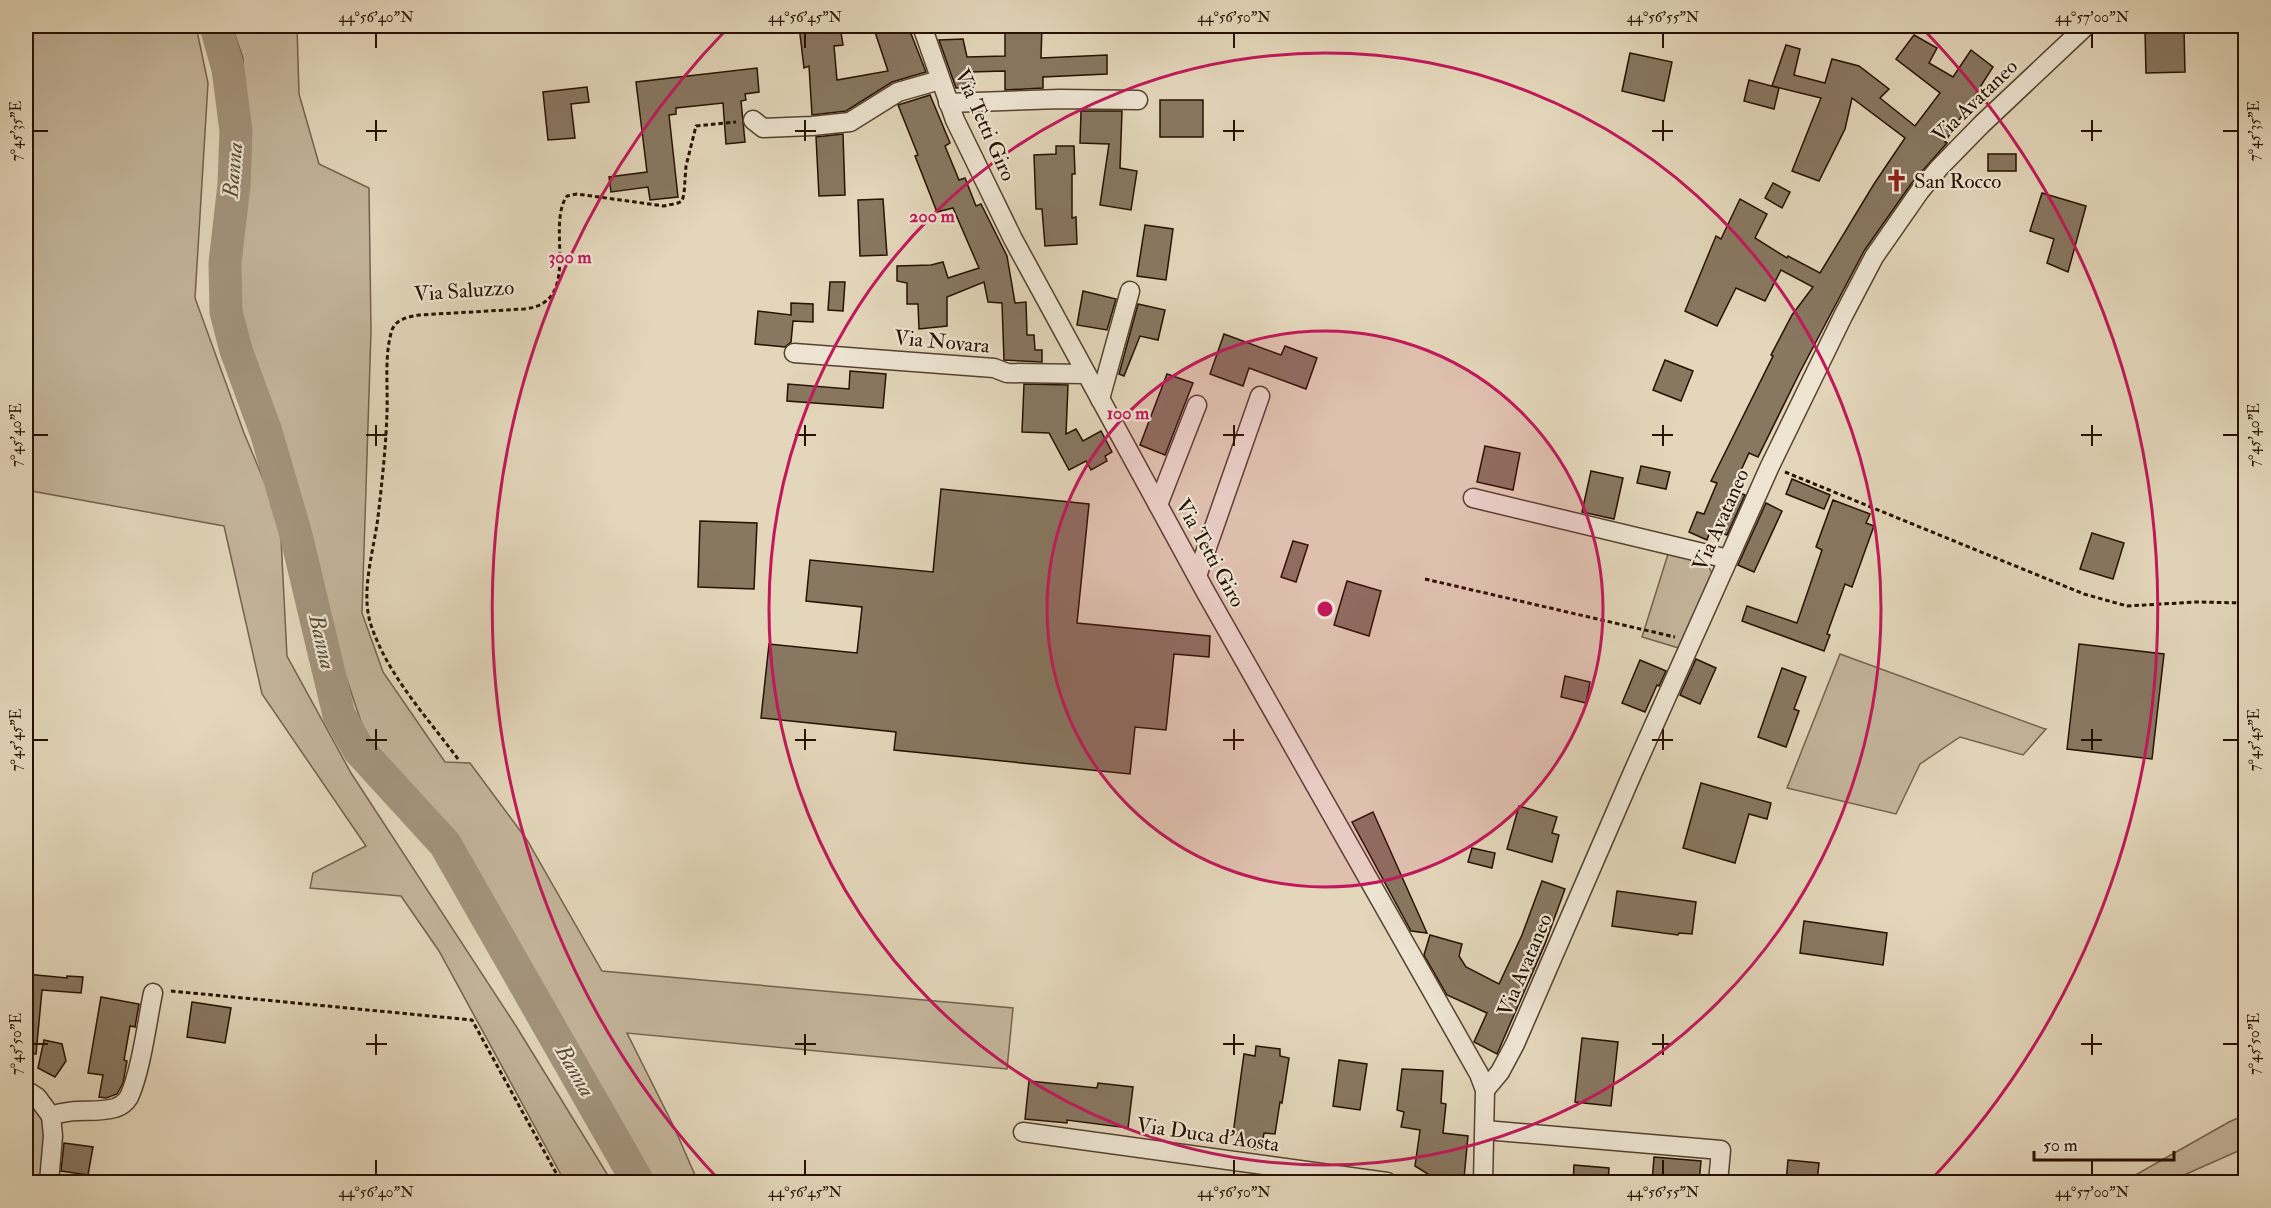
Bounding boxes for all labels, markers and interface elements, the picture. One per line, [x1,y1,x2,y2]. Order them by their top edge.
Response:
text: 44°56'40"N [338,8,414,27]
text: 44°56'45"N [768,8,843,27]
text: 44°56'50"N [1197,8,1271,27]
text: 44°56'55"N [1627,8,1700,27]
text: 44°57'00"N [2055,8,2130,27]
street label: Via Avataneo [1926,53,2024,149]
street label: Via Tetti Giro [948,65,1022,185]
text: 7°45'35"E [7,101,26,161]
text: 7°45'35"E [2245,101,2264,161]
water label: Banna [217,141,249,200]
church icon: San Rocco [1883,168,1909,194]
place label: San Rocco [1914,168,2001,195]
text: 200 m [909,205,956,228]
text: 300 m [548,246,593,269]
street label: Via Saluzzo [413,274,515,308]
street label: Via Novara [893,324,991,360]
text: 100 m [1107,402,1150,425]
text: 7°45'40"E [7,403,26,467]
text: 7°45'40"E [2245,403,2264,467]
street label: Via Avataneo [1686,465,1756,575]
street label: Via Tetti Giro [1169,494,1251,612]
centre of rings [1315,599,1335,619]
water label: Banna [302,611,342,672]
text: 7°45'45"E [7,708,26,771]
text: 7°45'45"E [2245,708,2264,771]
street label: Via Avataneo [1491,910,1559,1020]
text: 7°45'50"E [7,1013,26,1075]
text: 7°45'50"E [2245,1013,2264,1075]
water label: Banna [548,1039,601,1102]
street label: Via Duca d'Aosta [1135,1112,1281,1158]
scale bar [2034,1124,2174,1162]
text: 50 m [2043,1134,2078,1157]
text: 44°56'40"N [338,1183,414,1202]
text: 44°56'45"N [768,1183,843,1202]
text: 44°56'50"N [1197,1183,1271,1202]
text: 44°56'55"N [1627,1183,1700,1202]
text: 44°57'00"N [2055,1183,2130,1202]

